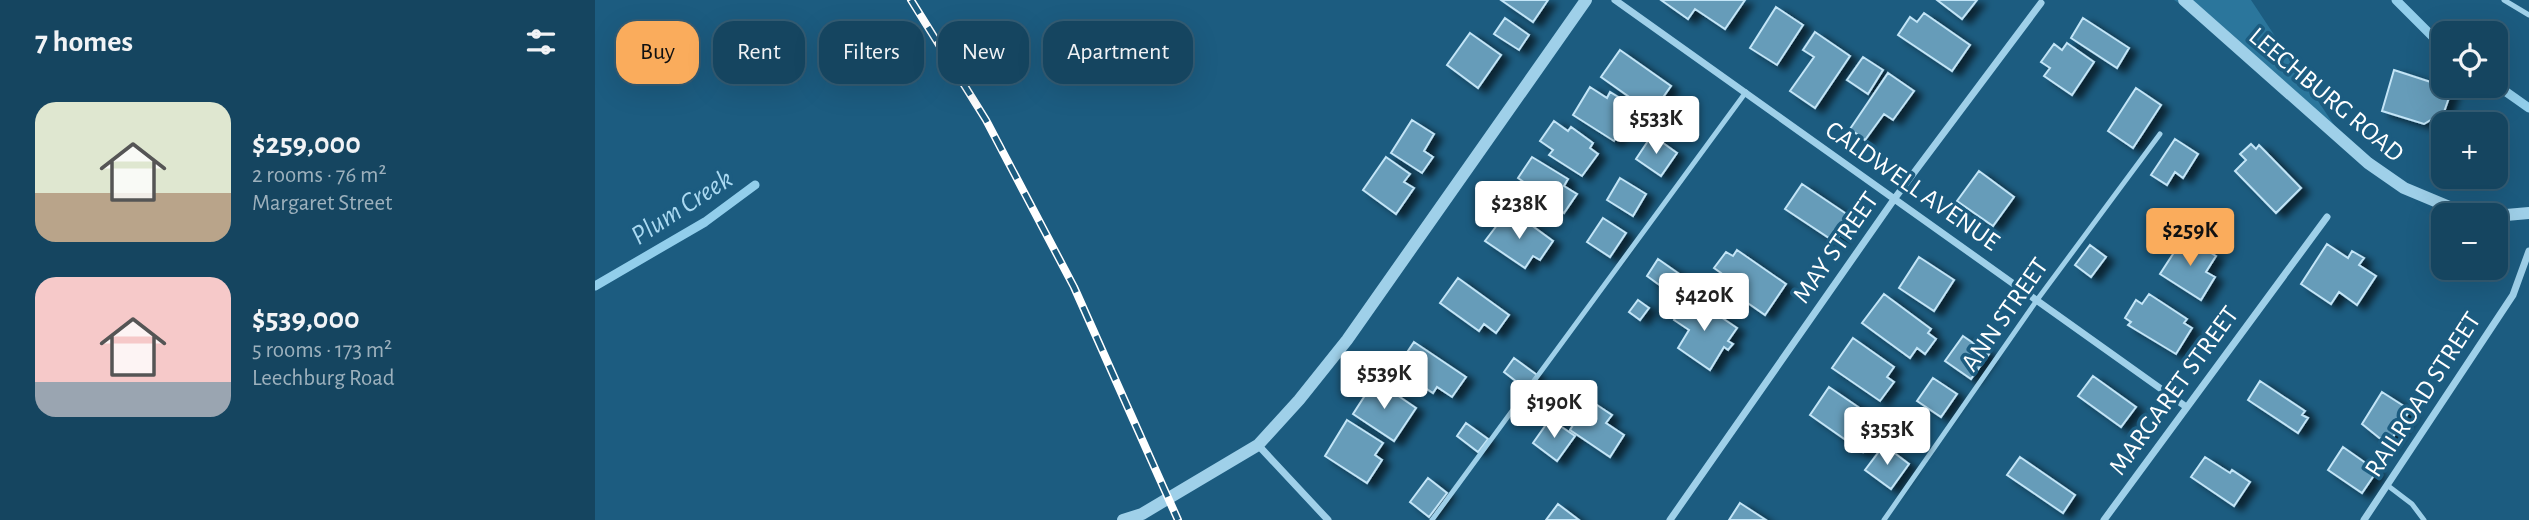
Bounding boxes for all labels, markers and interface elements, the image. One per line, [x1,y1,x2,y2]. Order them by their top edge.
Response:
chip: Buy [616,21,699,84]
chip: Rent [713,21,805,84]
chip: Filters [819,21,924,84]
chip: New [938,21,1029,84]
chip: Apartment [1043,21,1193,84]
map controls [2431,21,2508,280]
button: locate [2431,21,2508,98]
icon: filters [522,23,560,61]
street label: LEECHBURG ROAD [2244,23,2409,167]
text: 7 homes [35,27,133,57]
pin: $533K [1607,96,1705,156]
text: $533K [1629,107,1683,130]
button: + [2431,112,2508,189]
street label: CALDWELL AVENUE [1821,116,2004,255]
text: $259,000 [252,129,361,159]
icon: home [91,130,175,214]
text: 2 rooms · 76 m² [252,164,386,187]
water label: Plum Creek [626,165,738,251]
pin: $238K [1470,182,1568,241]
street label: MAY STREET [1788,187,1884,308]
text: Margaret Street [252,192,392,215]
text: $238K [1491,192,1547,215]
button: − [2431,203,2508,280]
pin: $259K [2141,208,2239,268]
text: $259K [2162,219,2218,242]
street label: ANN STREET [1956,253,2053,376]
pin: $420K [1655,274,1753,333]
text: $420K [1675,284,1733,307]
street label: MARGARET STREET [2104,301,2244,480]
text: $539,000 [252,304,360,334]
icon: home [91,305,175,389]
street label: RAILROAD STREET [2360,307,2486,482]
text: 5 rooms · 173 m² [252,339,392,362]
pin: $539K [1335,352,1433,411]
text: $539K [1357,362,1411,385]
text: Leechburg Road [252,367,395,390]
pin: $190K [1505,380,1603,440]
text: $190K [1526,391,1582,414]
pin: $353K [1838,407,1936,467]
text: $353K [1860,418,1914,441]

